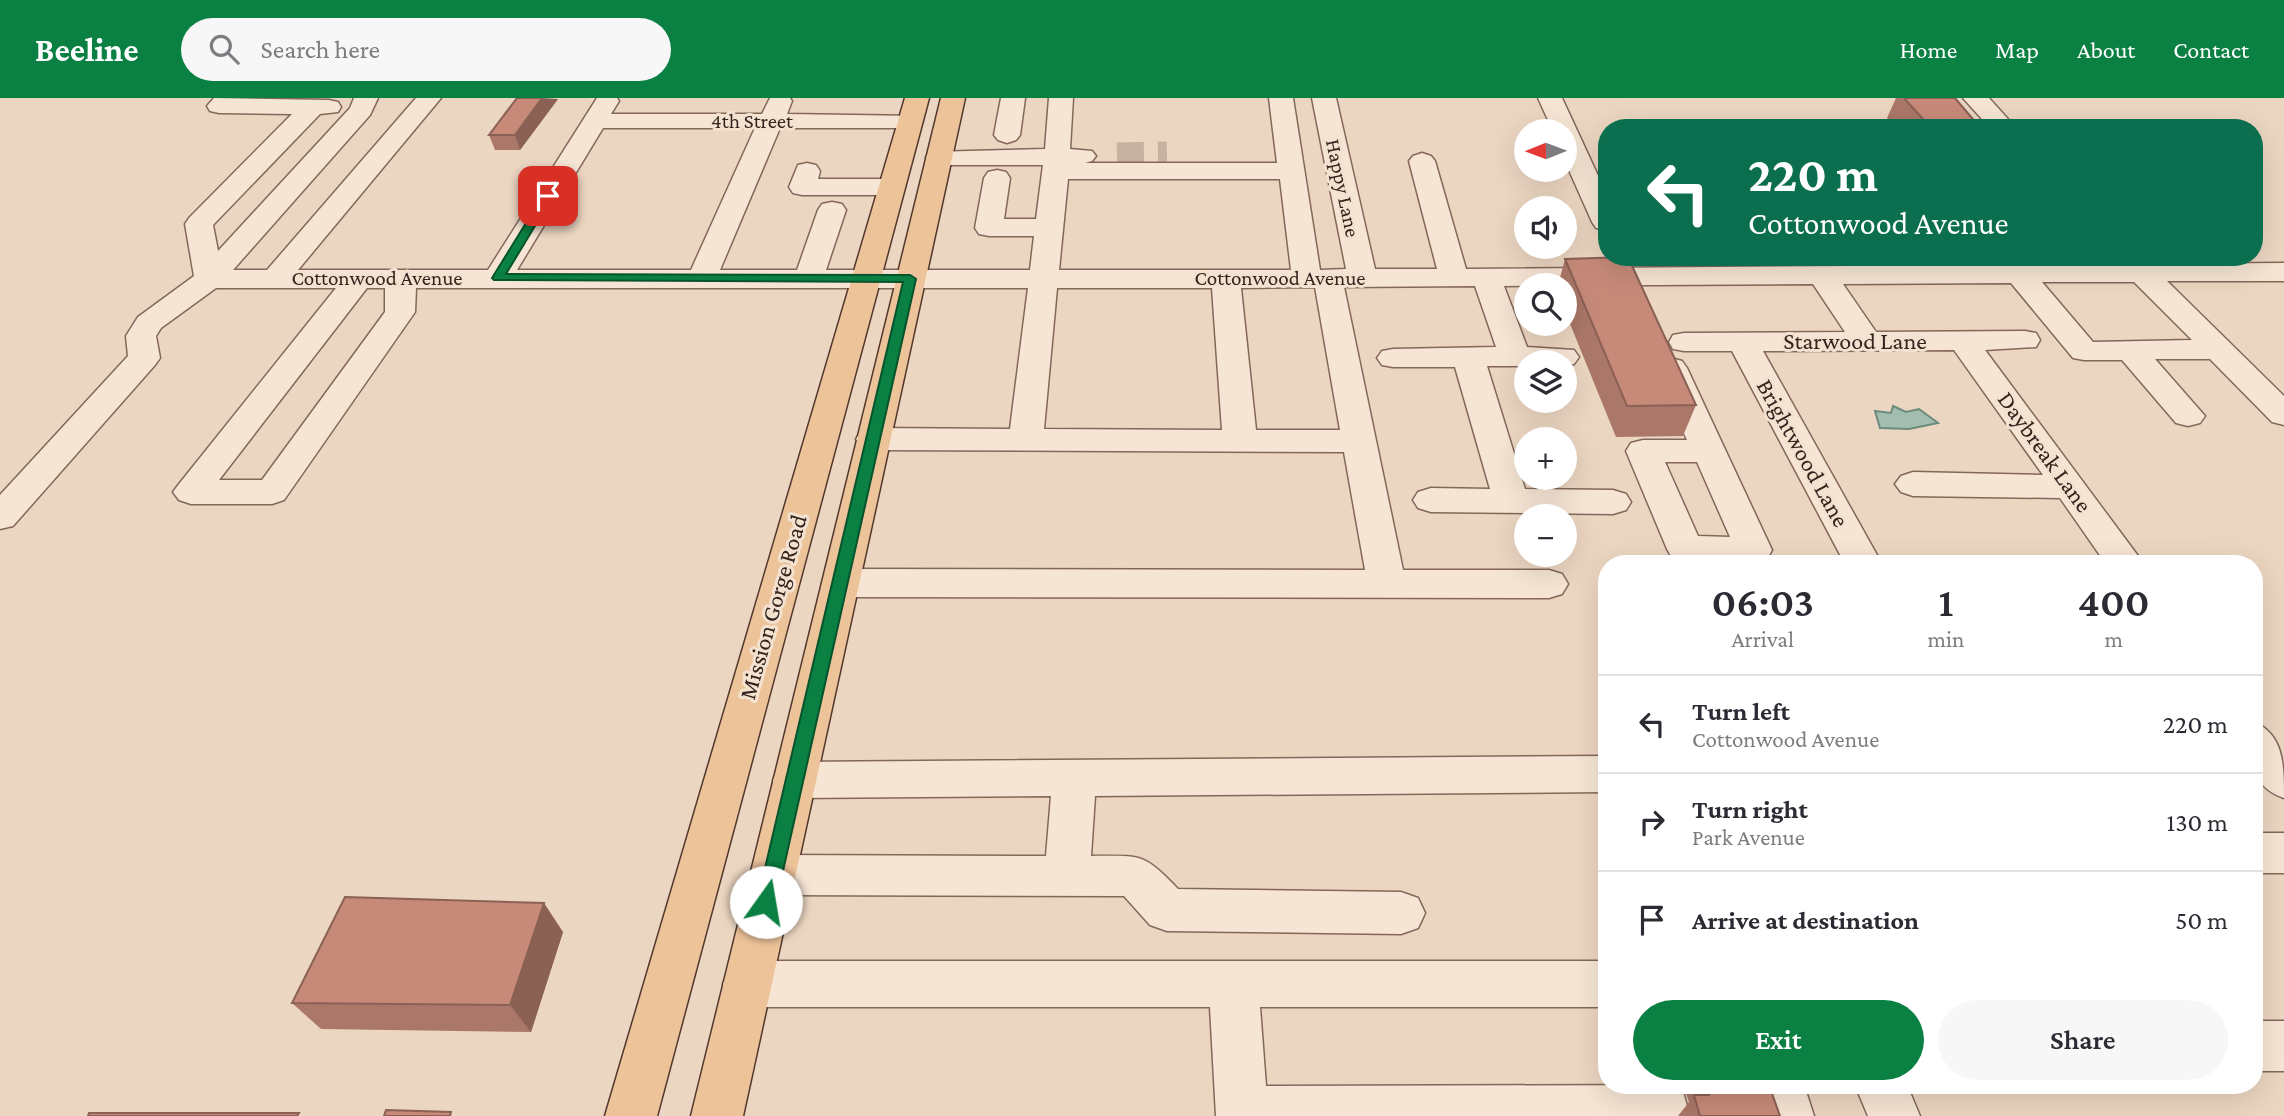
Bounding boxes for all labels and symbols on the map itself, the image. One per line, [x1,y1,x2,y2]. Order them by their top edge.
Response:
street label: 4th Street [711,109,794,133]
north arrow [1514,119,1577,182]
street label: Happy Lane [1321,137,1365,239]
pin [518,166,578,226]
street label: Cottonwood Avenue [291,266,463,290]
street label: Cottonwood Avenue [1194,266,1366,290]
street label: Starwood Lane [1783,327,1927,354]
street label: Brightwood Lane [1752,374,1855,532]
street label: Daybreak Lane [1993,386,2098,517]
street label: Mission Gorge Road [733,511,812,702]
position arrow [729,865,803,939]

